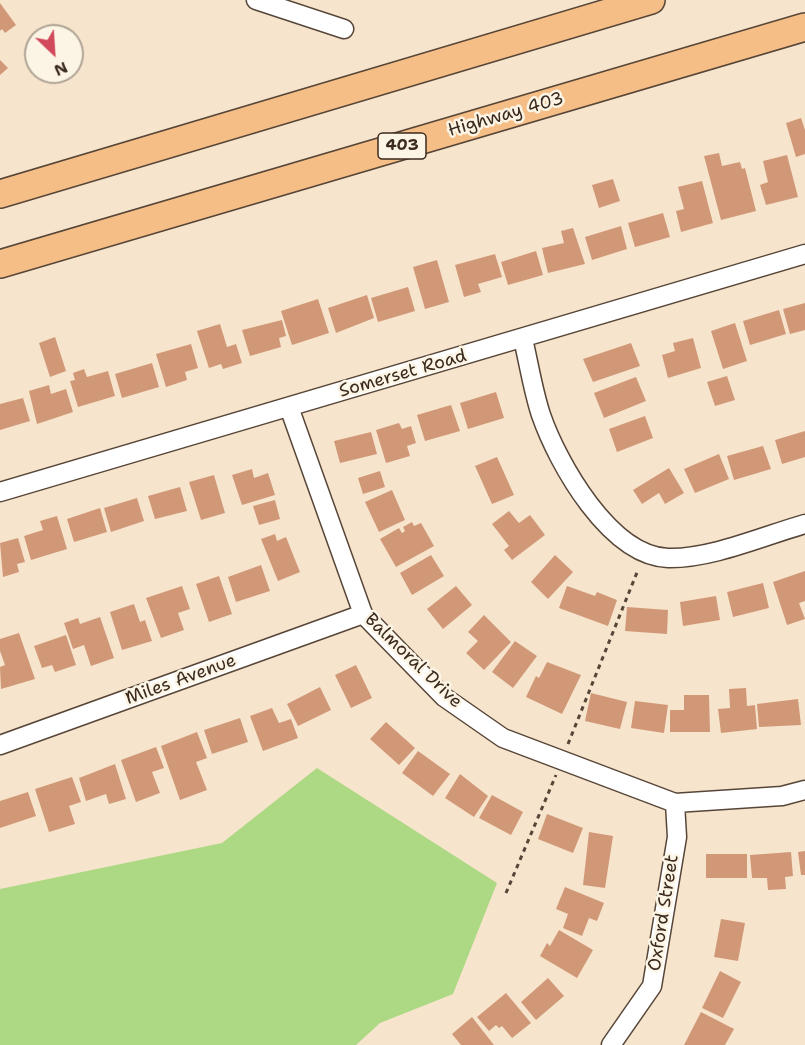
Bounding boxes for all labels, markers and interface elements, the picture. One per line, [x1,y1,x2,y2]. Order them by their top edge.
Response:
north arrow [24,24,84,84]
text: N [51,57,71,81]
street label: Highway 403 [446,88,566,142]
road number: 403 [378,133,426,159]
street label: Somerset Road [337,345,469,403]
street label: Balmoral Drive [360,609,466,713]
street label: Miles Avenue [123,650,239,710]
street label: Oxford Street [644,853,684,973]

